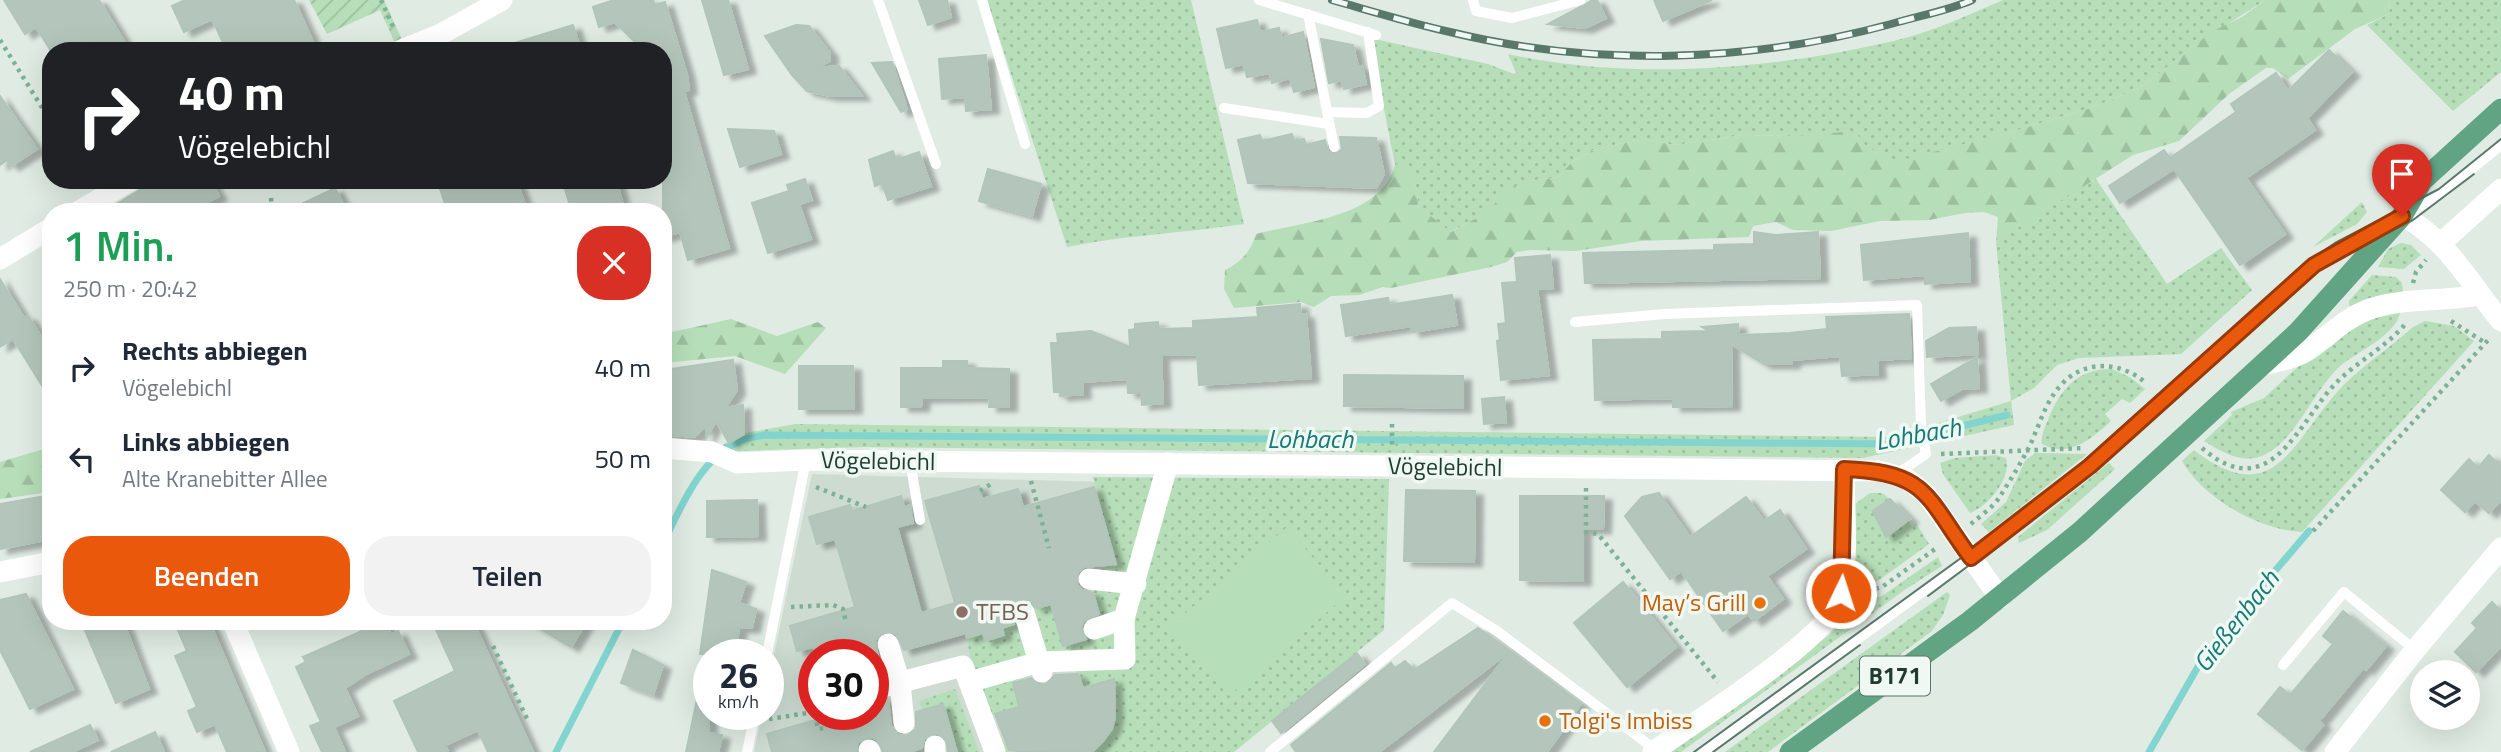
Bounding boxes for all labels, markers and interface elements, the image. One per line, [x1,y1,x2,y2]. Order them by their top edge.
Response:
text: 40 m [178,54,285,129]
icon: right [63,70,154,161]
text: Vögelebichl [178,122,331,170]
pin [2372,144,2432,216]
icon: arrive [2383,155,2421,193]
text: 1 Min. [63,213,175,277]
button: close [577,226,651,300]
text: 250 m · 20:42 [63,271,198,306]
text: Rechts abbiegen [122,331,308,370]
text: 40 m [594,348,651,387]
icon: right [63,349,101,387]
text: Vögelebichl [122,370,232,405]
water label: Lohbach [1872,407,1965,460]
water label: Lohbach [1267,419,1354,458]
text: Links abbiegen [122,422,290,461]
text: 50 m [594,439,651,478]
icon: left [63,440,101,478]
street label: Vögelebichl [820,441,936,479]
street label: Vögelebichl [1387,447,1503,485]
text: Alte Kranebitter Allee [122,461,328,496]
button: Beenden [63,536,350,616]
button: Teilen [364,536,651,616]
position arrow [1804,556,1878,630]
water label: Gießenbach [2183,560,2289,680]
place label: May’s Grill [1642,584,1746,620]
place label: TFBS [976,593,1029,629]
marker: May’s Grill [1752,595,1768,611]
marker: TFBS [954,604,970,620]
speed limit sign: 30 [798,639,889,730]
text: 26 [719,648,758,702]
road number: B171 [1860,656,1930,696]
map controls [2410,660,2480,730]
button: layers [2410,660,2480,730]
text: km/h [718,688,759,715]
place label: Tolgi's Imbiss [1559,702,1693,738]
marker: Tolgi's Imbiss [1537,713,1553,729]

